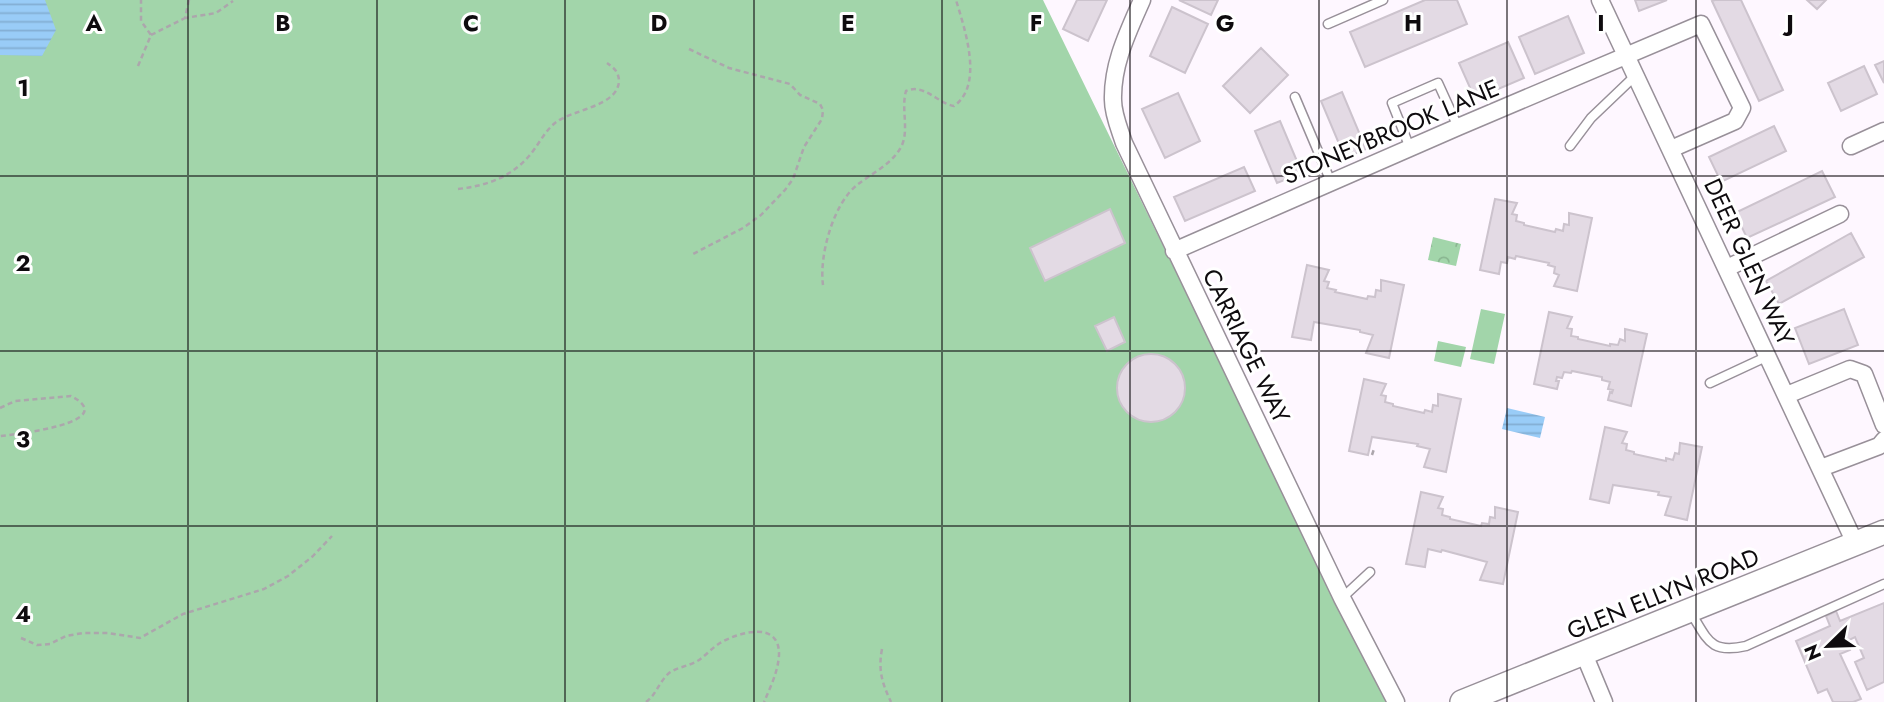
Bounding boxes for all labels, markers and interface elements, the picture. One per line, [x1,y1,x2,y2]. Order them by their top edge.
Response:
text: A [85,6,103,40]
text: B [275,6,291,40]
text: C [463,6,479,40]
text: D [651,6,668,40]
text: E [841,6,855,40]
text: F [1030,6,1042,40]
text: G [1216,6,1234,40]
text: H [1404,6,1422,40]
text: I [1597,6,1605,40]
text: J [1782,6,1794,40]
street label: STONEYBROOK LANE [1277,70,1504,193]
text: 1 [17,71,29,105]
street label: DEER GLEN WAY [1695,172,1804,352]
text: 2 [15,246,31,280]
street label: CARRIAGE WAY [1194,263,1299,429]
text: 3 [16,422,30,456]
street label: GLEN ELLYN ROAD [1561,539,1764,648]
text: 4 [15,597,31,631]
north arrow [1793,611,1863,681]
text: N [1797,640,1828,665]

